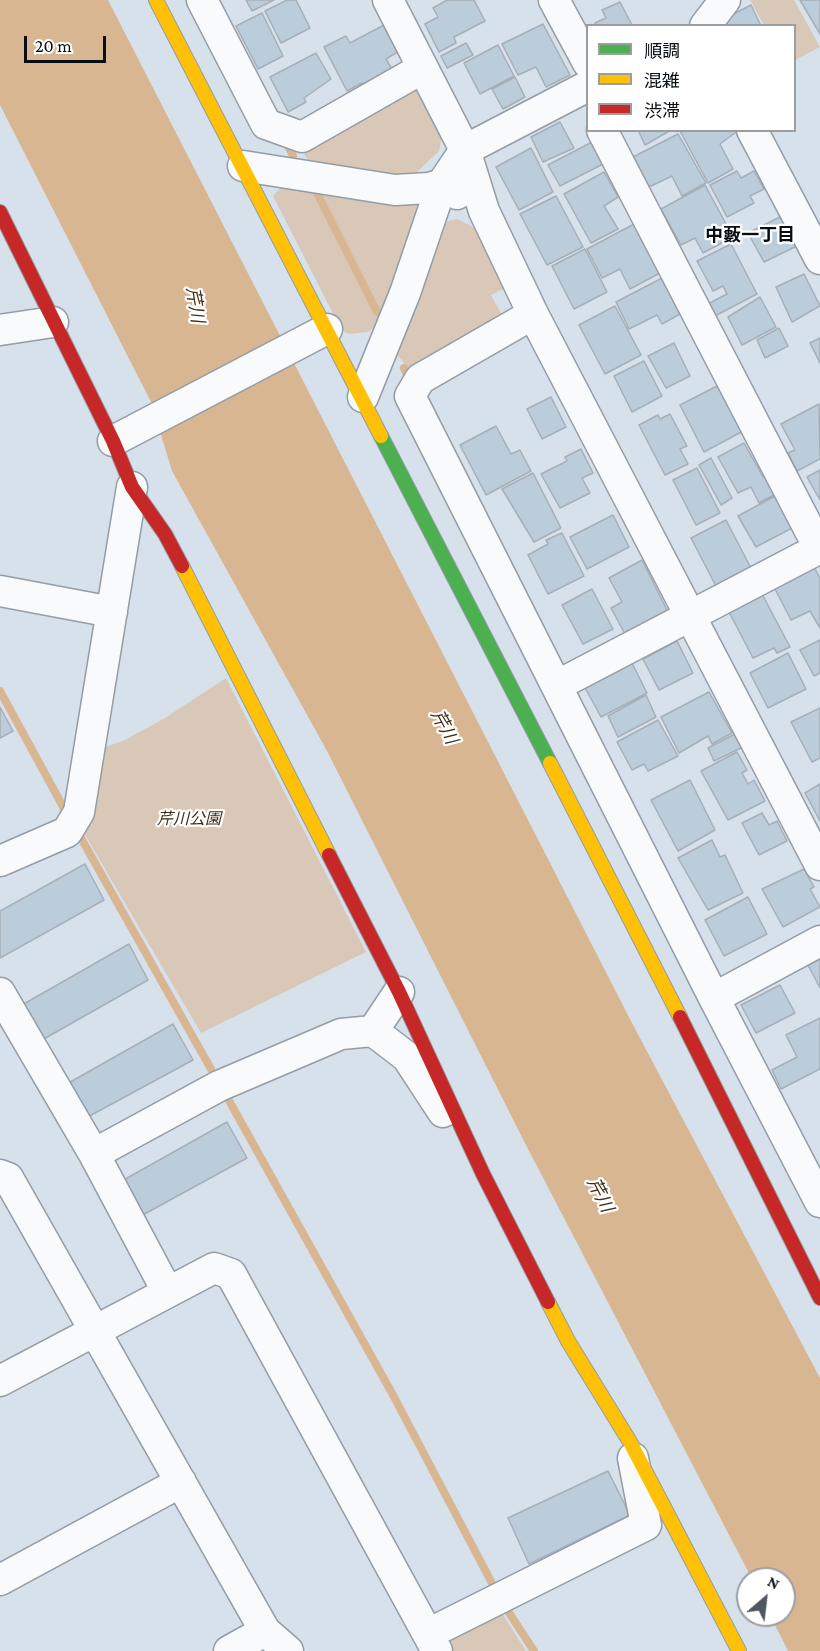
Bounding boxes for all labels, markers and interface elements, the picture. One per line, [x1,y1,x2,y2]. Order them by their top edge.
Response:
scale bar [27,24,110,62]
legend [586,24,796,132]
text: 20 m [35,36,72,56]
text: 順調 [644,41,680,61]
text: 混雑 [644,71,680,91]
text: 渋滞 [644,101,680,121]
district label: 中藪一丁目 [705,224,795,246]
water label: 芹川 [182,286,208,324]
water label: 芹川 [426,706,462,748]
park label: 芹川公園 [157,809,221,829]
water label: 芹川 [582,1174,618,1216]
north arrow [736,1567,796,1627]
text: N [765,1572,783,1592]

